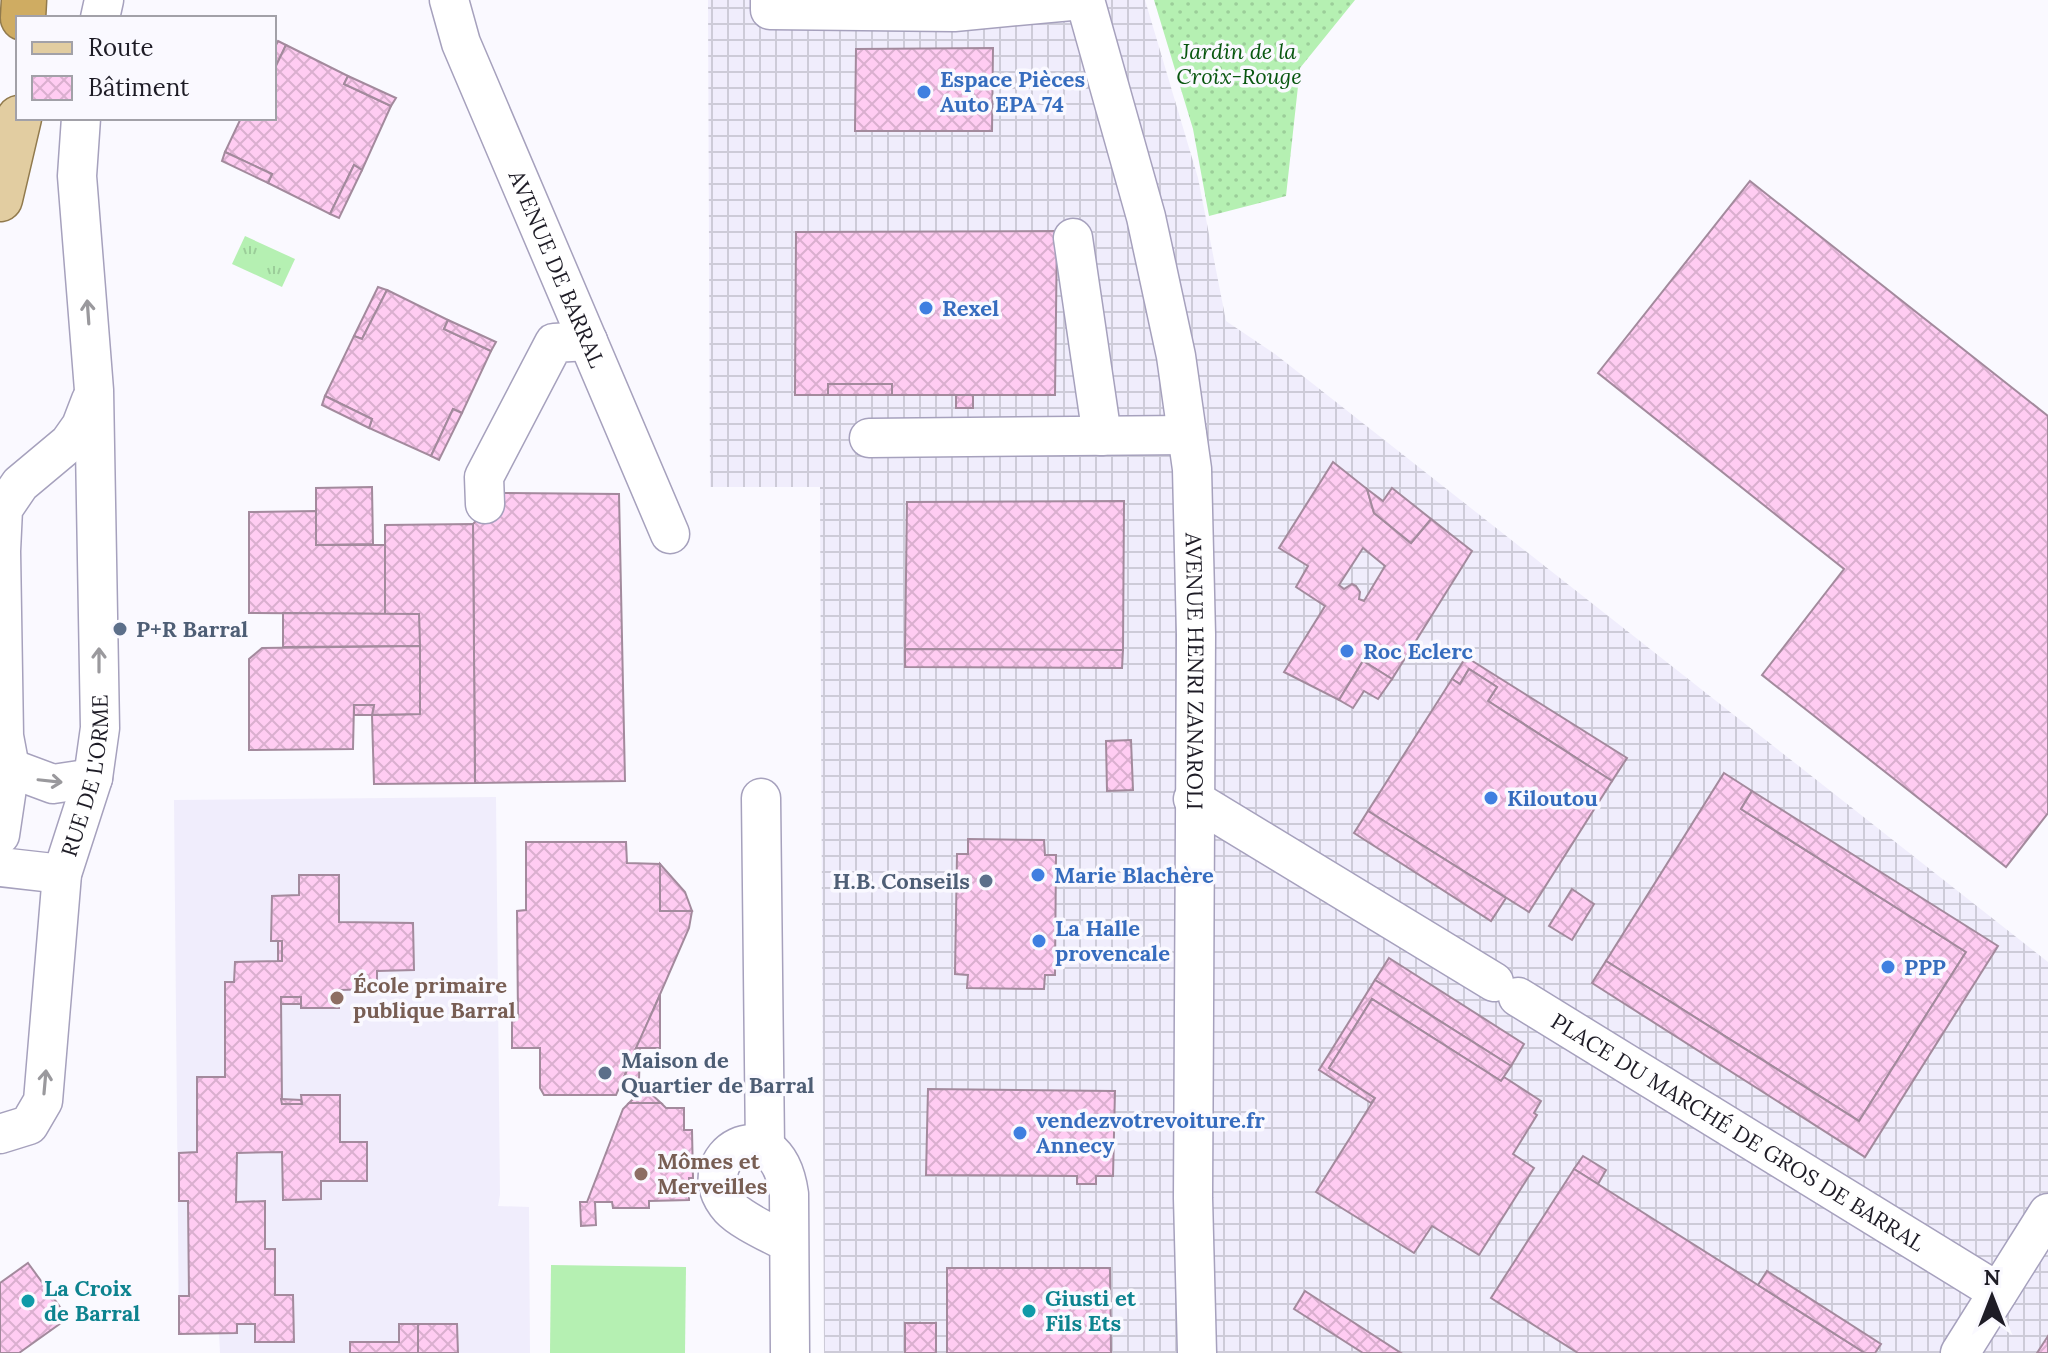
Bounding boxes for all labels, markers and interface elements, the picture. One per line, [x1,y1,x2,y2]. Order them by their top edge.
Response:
legend [16,16,276,120]
text: Route [88,32,154,63]
park label: Jardin de la Croix-Rouge [1176,37,1302,90]
place label: Espace Pièces Auto EPA 74 [940,65,1085,118]
text: Bâtiment [88,72,190,103]
marker: Espace Pièces Auto EPA 74 [915,83,933,101]
street label: AVENUE DE BARRAL [502,165,612,372]
place label: Rexel [942,294,999,322]
one-way arrow [80,299,95,326]
marker: Rexel [917,299,935,317]
street label: AVENUE HENRI ZANAROLI [1180,531,1210,810]
place label: P+R Barral [136,615,248,643]
marker: P+R Barral [111,620,129,638]
place label: Roc Eclerc [1363,637,1474,665]
marker: Roc Eclerc [1338,642,1356,660]
one-way arrow [91,647,107,674]
street label: RUE DE L'ORME [55,694,114,860]
one-way arrow [37,774,63,789]
place label: Kiloutou [1507,784,1598,812]
marker: Kiloutou [1482,789,1500,807]
place label: Marie Blachère [1054,861,1214,889]
marker: Marie Blachère [1029,866,1047,884]
place label: H.B. Conseils [833,867,970,895]
marker: H.B. Conseils [977,872,995,890]
place label: La Halle provencale [1055,914,1170,967]
marker: La Halle provencale [1030,932,1048,950]
place label: PPP [1904,953,1946,981]
marker: PPP [1879,958,1897,976]
place label: École primaire publique Barral [353,971,516,1024]
marker: École primaire publique Barral [328,989,346,1007]
street label: PLACE DU MARCHÉ DE GROS DE BARRAL [1546,1007,1930,1258]
place label: Maison de Quartier de Barral [621,1046,814,1099]
marker: Maison de Quartier de Barral [596,1064,614,1082]
one-way arrow [38,1069,53,1096]
place label: vendezvotrevoiture.fr Annecy [1036,1106,1265,1159]
marker: vendezvotrevoiture.fr Annecy [1011,1124,1029,1142]
place label: Mômes et Merveilles [657,1147,767,1200]
marker: Mômes et Merveilles [632,1165,650,1183]
north arrow [1952,1257,2032,1337]
text: N [1983,1263,2001,1291]
place label: La Croix de Barral [44,1274,140,1327]
place label: Giusti et Fils Ets [1045,1284,1137,1337]
marker: La Croix de Barral [19,1292,37,1310]
marker: Giusti et Fils Ets [1020,1302,1038,1320]

